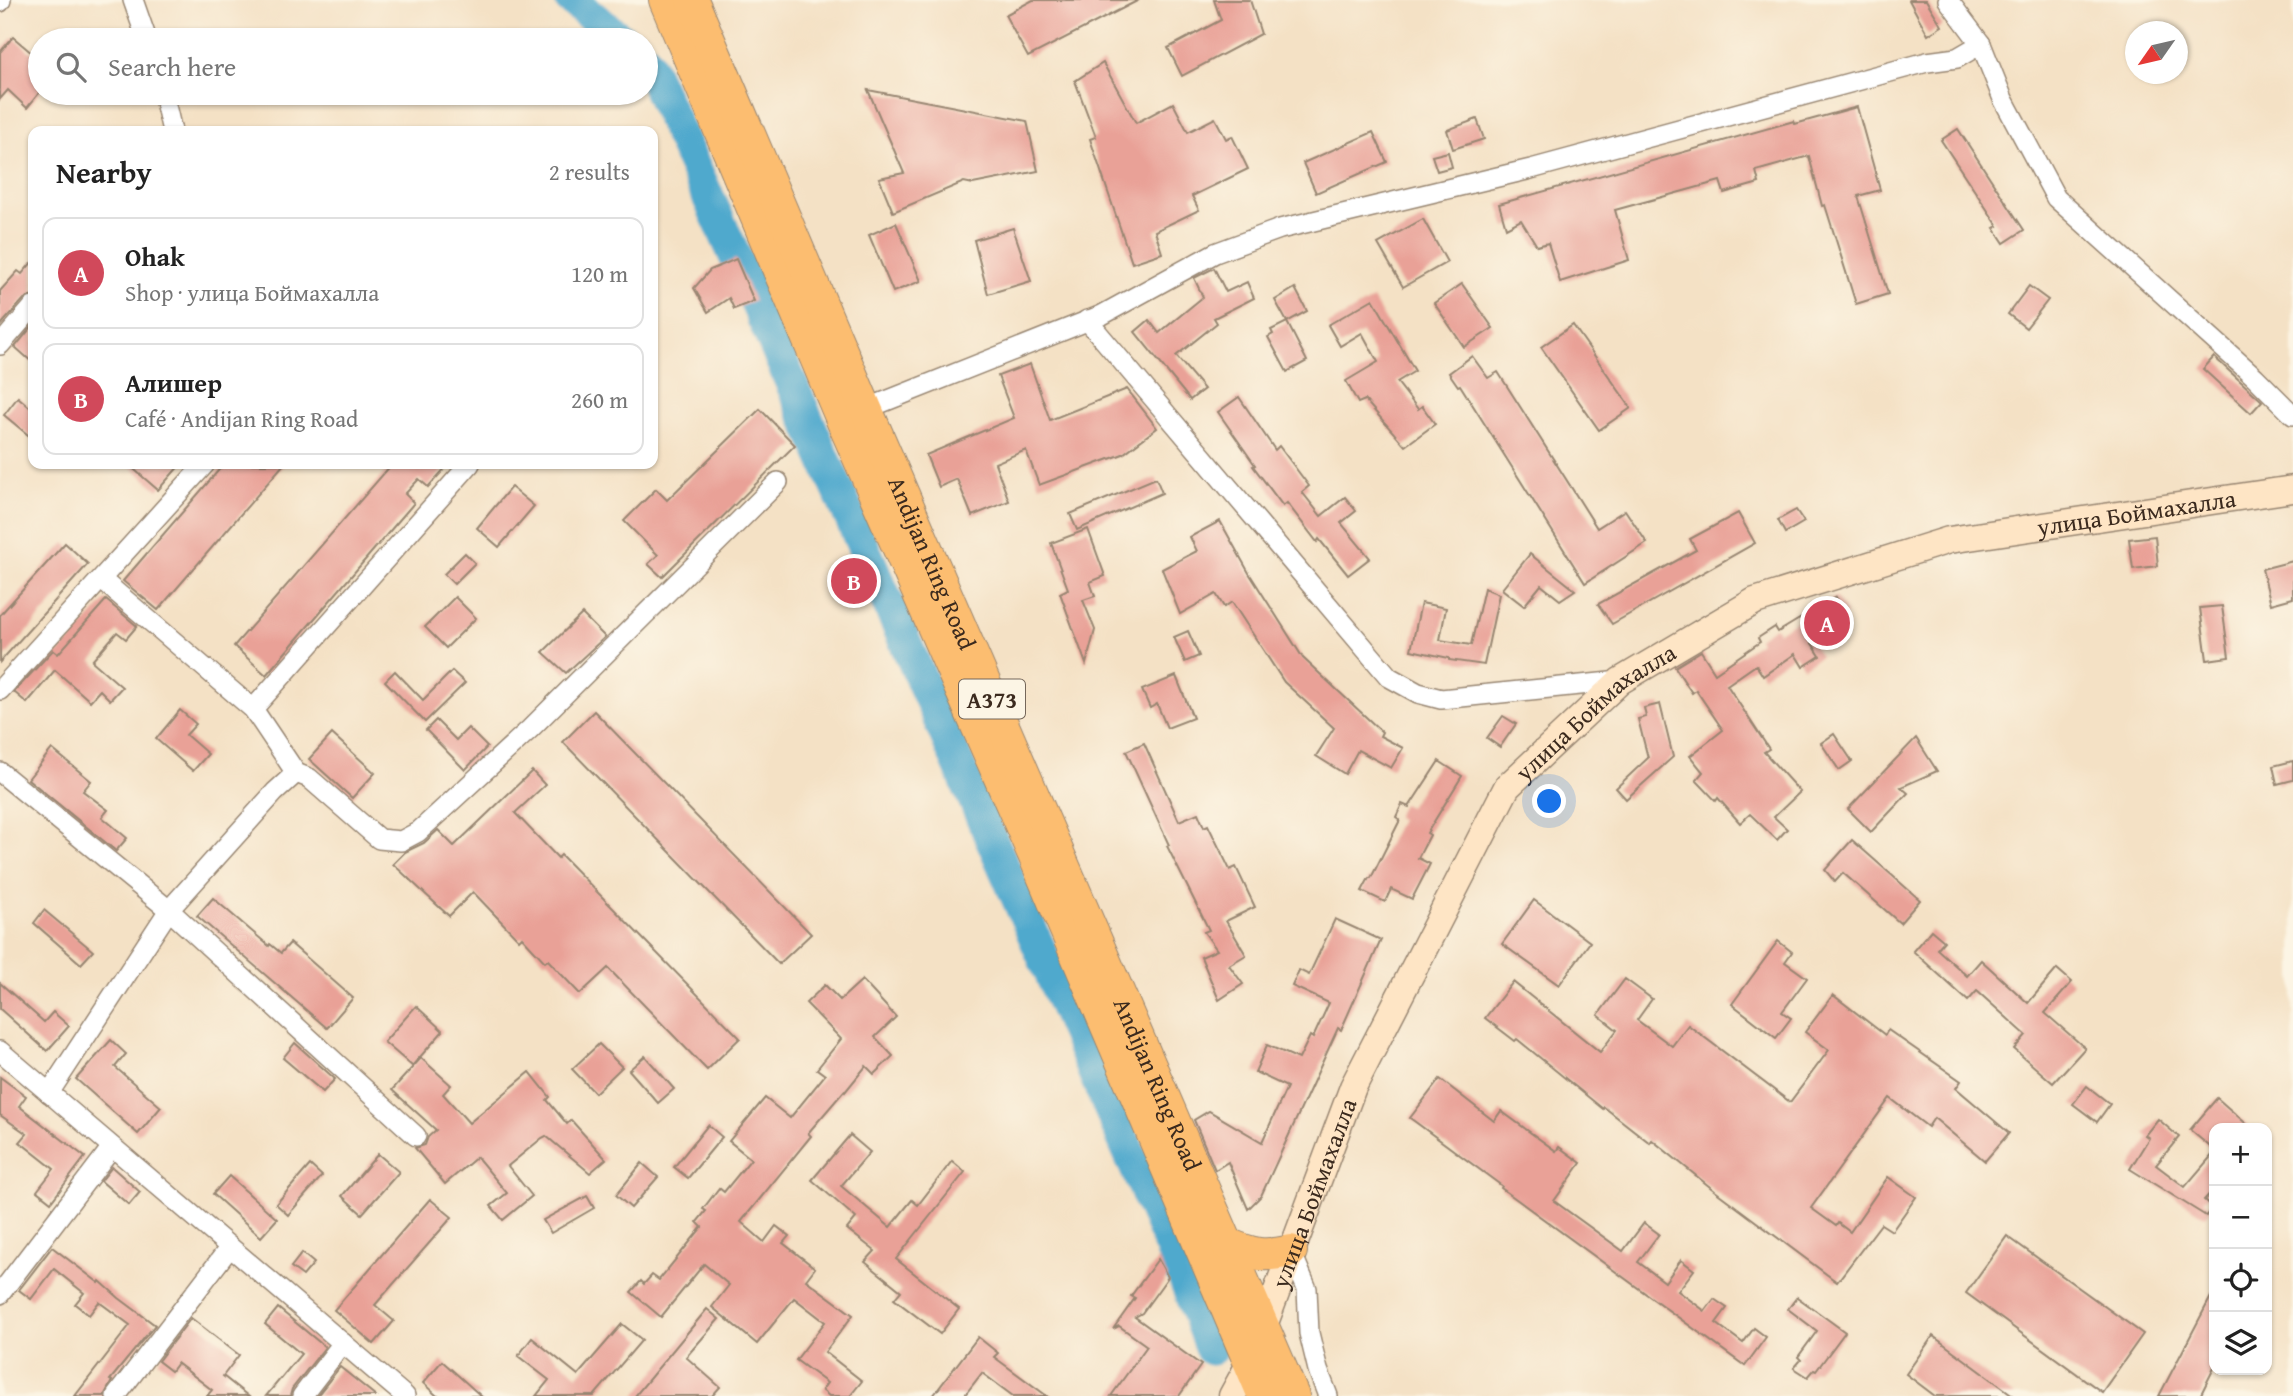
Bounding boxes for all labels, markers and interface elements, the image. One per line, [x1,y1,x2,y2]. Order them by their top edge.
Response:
north arrow [2125,21,2188,84]
search box [28,28,658,105]
text: Search here [108,47,236,86]
icon: search [52,48,90,86]
text: Nearby [56,150,152,194]
text: 2 results [549,155,630,188]
text: Ohak [125,237,185,276]
text: A [74,257,88,290]
text: 120 m [571,257,628,290]
text: Shop · улица Боймахалла [125,276,379,309]
text: Алишер [125,363,222,402]
text: B [74,383,88,416]
text: 260 m [571,383,628,416]
text: Café · Andijan Ring Road [125,402,358,435]
street label: Andijan Ring Road [880,471,986,655]
street label: улица Боймахалла [2034,480,2239,544]
pin: B [831,555,877,607]
pin: A [1804,597,1850,649]
street label: улица Боймахалла [1506,634,1683,789]
road number: A373 [959,680,1025,719]
your location [1532,784,1566,818]
street label: Andijan Ring Road [1105,992,1211,1176]
street label: улица Боймахалла [1262,1093,1365,1294]
map controls [2209,1123,2272,1375]
button: + [2209,1123,2272,1186]
button: − [2209,1186,2272,1249]
button: locate [2209,1249,2272,1312]
button: layers [2209,1312,2272,1375]

